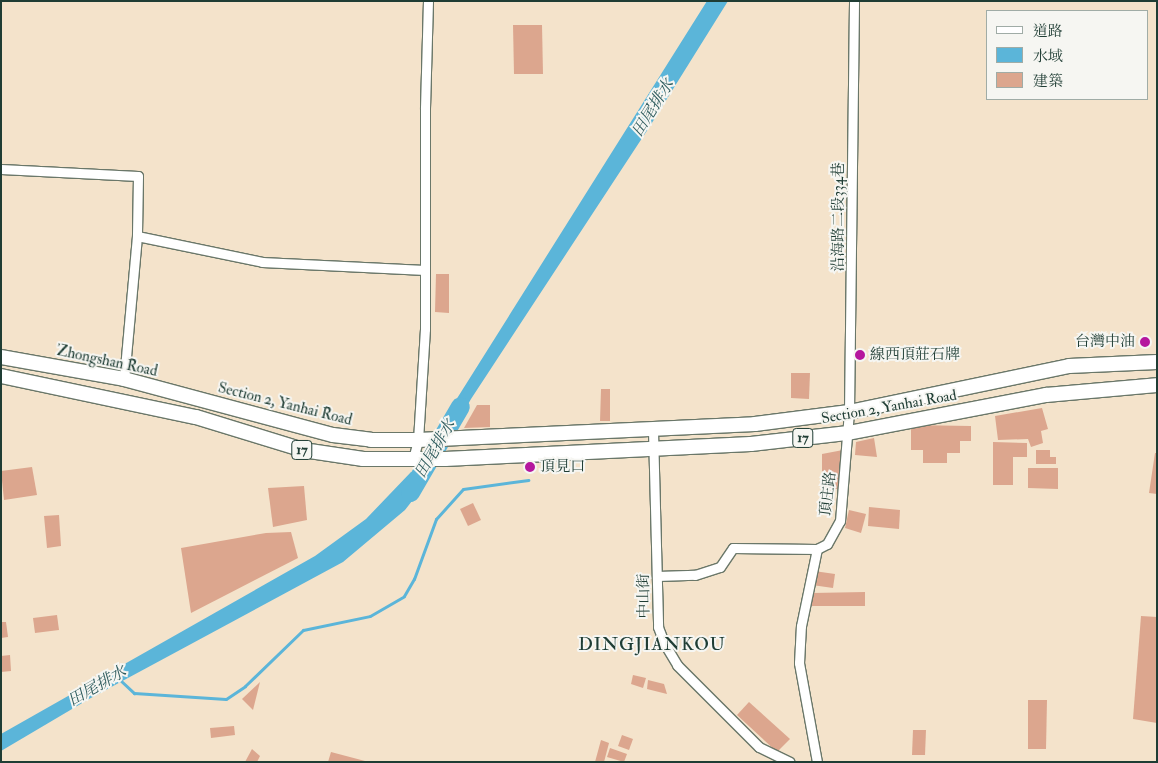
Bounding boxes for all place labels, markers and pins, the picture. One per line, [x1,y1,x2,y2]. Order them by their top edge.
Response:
place label: 台灣中油 [1075,333,1135,351]
marker: 台灣中油 [1139,336,1151,348]
place label: 線西頂莊石牌 [870,346,960,364]
marker: 線西頂莊石牌 [854,349,866,361]
place label: 頂見口 [540,458,585,476]
marker: 頂見口 [524,461,536,473]

